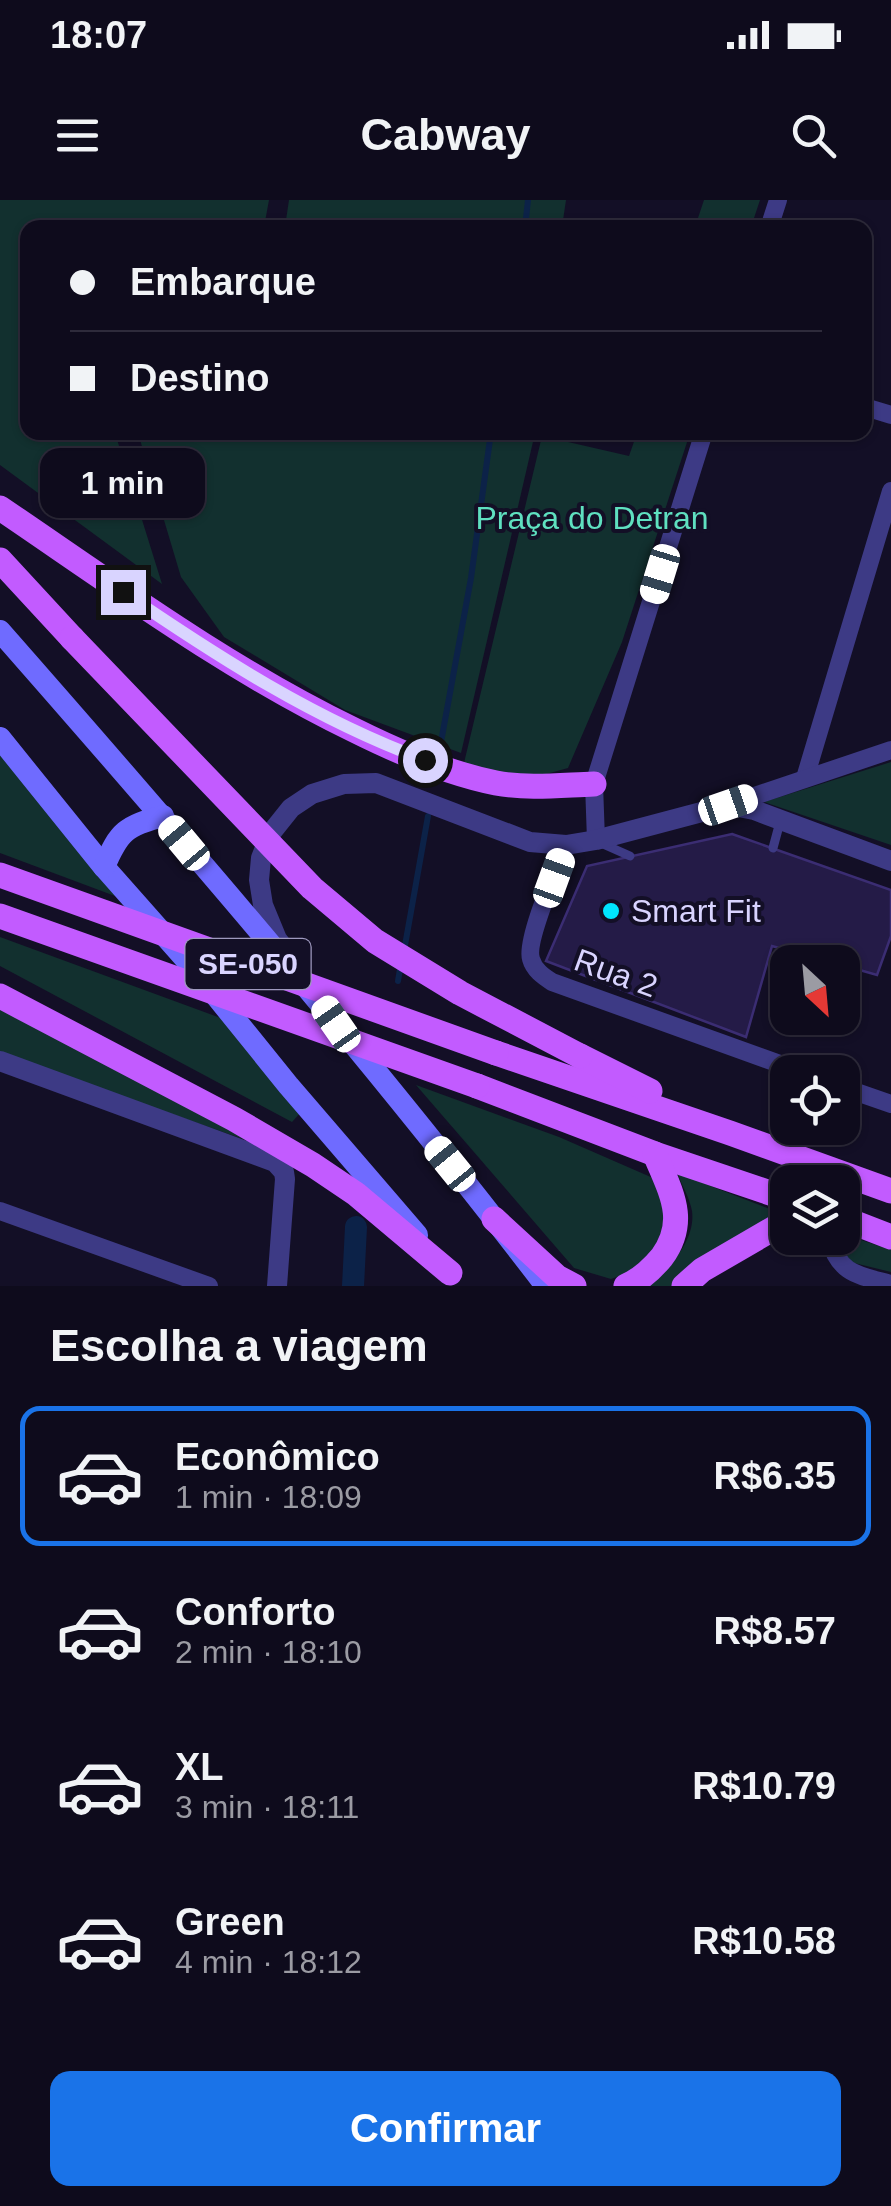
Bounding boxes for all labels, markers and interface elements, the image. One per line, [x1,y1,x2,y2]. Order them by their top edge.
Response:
text: 18:07 [50,14,147,56]
icon: menu [50,108,105,163]
icon: search [786,108,841,163]
text: Cabway [360,109,531,160]
text: Embarque [130,261,316,303]
text: Destino [130,357,269,399]
callout: 1 min [41,447,206,517]
text: 1 min [81,465,164,501]
park label: Praça do Detran [475,500,709,536]
car [637,541,683,607]
route end [101,570,146,615]
route start [403,738,448,783]
car [695,781,761,829]
car [153,810,215,876]
car [530,845,578,911]
place label: Smart Fit [631,893,761,929]
marker: Smart Fit [600,900,622,922]
road number: SE-050 [186,939,310,989]
street label: Rua 2 [570,941,662,1005]
north arrow [770,945,860,1035]
map controls [770,945,860,1255]
car [307,991,365,1057]
button: locate [770,1055,860,1145]
car [419,1131,481,1197]
button: layers [770,1165,860,1255]
text: Escolha a viagem [50,1320,428,1371]
icon: car [55,1431,145,1521]
text: Econômico [175,1436,380,1478]
text: R$6.35 [713,1455,836,1497]
text: 1 min · 18:09 [175,1479,362,1515]
icon: car [55,1586,145,1676]
text: Conforto [175,1591,335,1633]
text: R$8.57 [713,1610,836,1652]
text: 2 min · 18:10 [175,1634,362,1670]
icon: car [55,1741,145,1831]
text: XL [175,1746,224,1788]
text: R$10.79 [692,1765,836,1807]
text: 3 min · 18:11 [175,1789,359,1825]
icon: car [55,1896,145,1986]
text: Green [175,1901,285,1943]
text: R$10.58 [692,1920,836,1962]
text: 4 min · 18:12 [175,1944,362,1980]
button: Confirmar [50,2071,841,2186]

